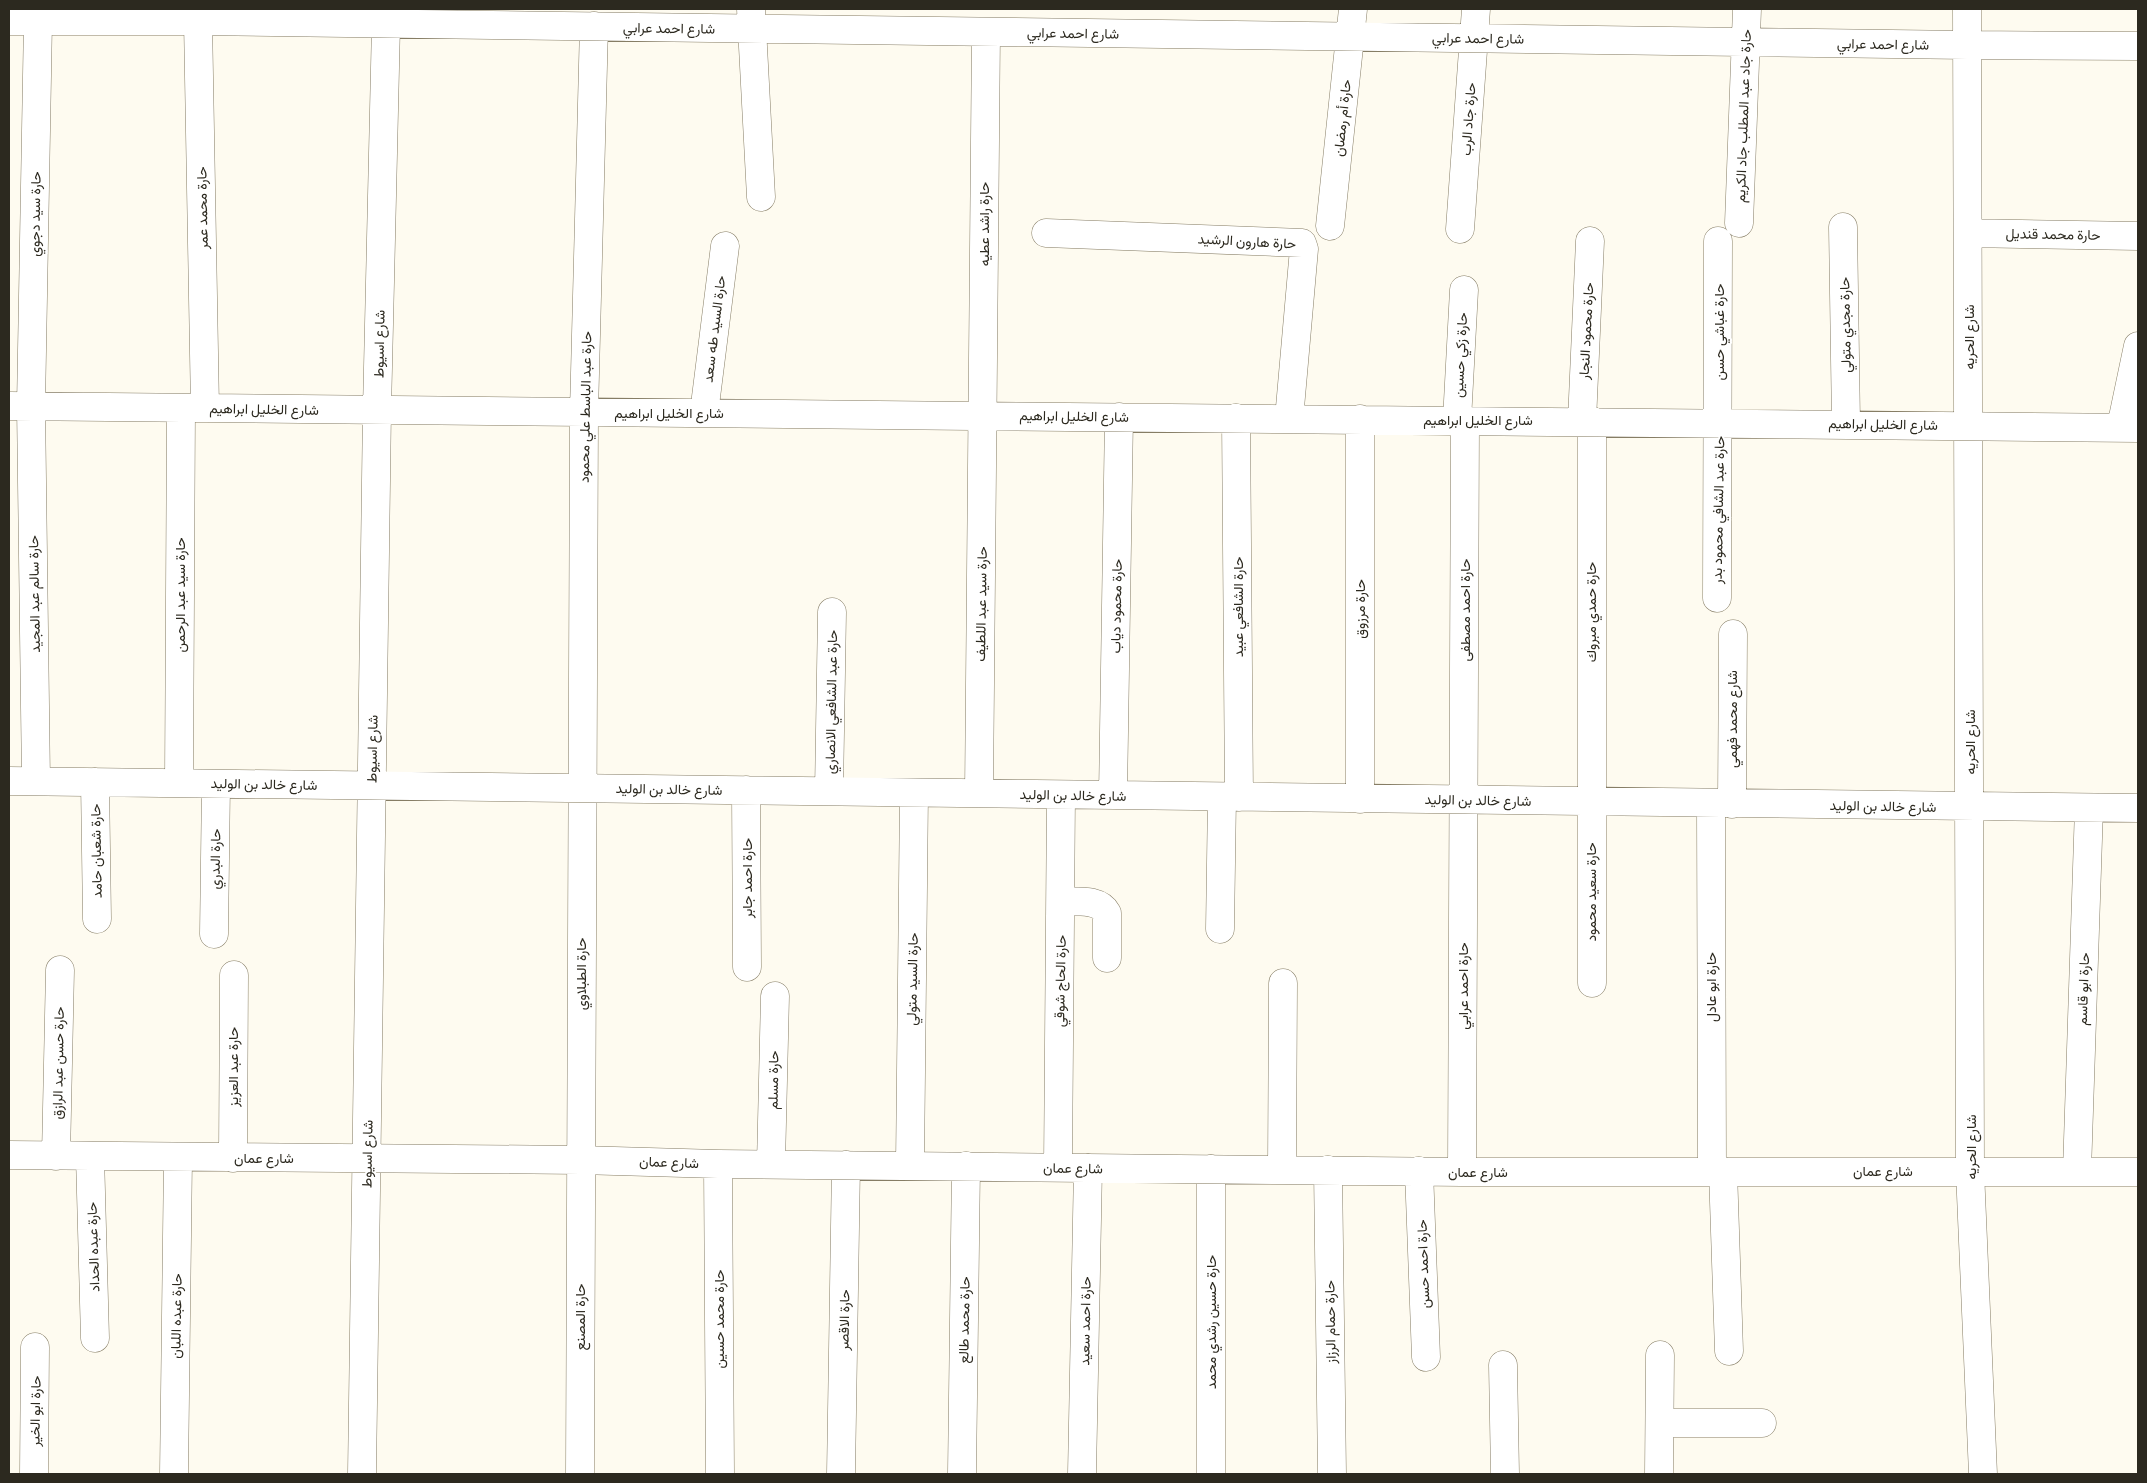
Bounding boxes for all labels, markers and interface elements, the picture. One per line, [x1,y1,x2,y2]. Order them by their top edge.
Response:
street label: شارع احمد عرابي [623,19,715,41]
street label: شارع احمد عرابي [1027,24,1119,46]
street label: شارع احمد عرابي [1432,29,1524,51]
street label: حارة جاد عبد المطلب جاد الكريم [1732,29,1755,203]
street label: شارع احمد عرابي [1837,35,1929,57]
street label: حارة أم رمضان [1330,79,1355,158]
street label: حارة جاد الرب [1457,82,1480,156]
street label: حارة محمد عمر [193,166,212,251]
street label: حارة سيد دجوي [26,171,48,257]
street label: حارة راشد عطيه [976,182,993,266]
street label: حارة محمد قنديل [2005,225,2101,244]
street label: حارة هارون الرشيد [1197,230,1297,253]
street label: حارة السيد طه سعد [700,275,729,383]
street label: حارة مجدي متولي [1836,277,1858,373]
street label: حارة محمود النجار [1575,282,1598,381]
street label: حارة غباشي حسن [1711,284,1731,380]
street label: شارع الحريه [1961,304,1980,370]
street label: شارع اسيوط [370,310,391,378]
street label: حارة زكي حسين [1450,312,1474,398]
street label: حارة عبد الباسط علي محمود [576,331,598,483]
street label: شارع الخليل ابراهيم [209,400,319,421]
street label: شارع الخليل ابراهيم [614,405,724,424]
street label: شارع الخليل ابراهيم [1019,407,1129,428]
street label: شارع الخليل ابراهيم [1423,412,1533,431]
street label: شارع الخليل ابراهيم [1828,415,1938,436]
street label: حارة عبد الشافي محمود بدر [1709,436,1731,585]
street label: حارة سالم عبد المجيد [25,535,44,653]
street label: حارة سيد عبد الرحمن [172,537,189,653]
street label: حارة سيد عبد اللطيف [972,546,991,662]
street label: حارة الشافعي عبيد [1230,557,1250,657]
street label: حارة محمود دياب [1107,559,1126,653]
street label: حارة احمد مصطفى [1457,559,1474,661]
street label: حارة حمدي مبروك [1583,562,1603,662]
street label: حارة مرزوق [1352,579,1369,639]
street label: حارة عبد الشافعي الانصاري [822,630,844,774]
street label: شارع محمد فهمي [1724,670,1744,768]
street label: شارع الحريه [1962,709,1981,775]
street label: شارع اسيوط [363,715,384,783]
street label: شارع خالد بن الوليد [211,775,317,796]
street label: شارع خالد بن الوليد [616,780,722,801]
street label: شارع خالد بن الوليد [1020,786,1126,807]
street label: شارع خالد بن الوليد [1425,791,1531,812]
street label: شارع خالد بن الوليد [1830,797,1936,818]
street label: حارة شعبان حامد [87,804,106,898]
street label: حارة البدري [206,828,228,890]
street label: حارة احمد جابر [739,838,756,919]
street label: حارة سعيد محمود [1583,842,1600,942]
street label: حارة السيد متولي [903,932,925,1026]
street label: حارة الحاج شوقي [1051,935,1073,1027]
street label: حارة الطبلاوي [573,938,593,1010]
street label: حارة احمد عرابي [1455,942,1475,1030]
street label: حارة ابو عادل [1703,952,1721,1022]
street label: حارة ابو قاسم [2074,952,2093,1026]
street label: حارة حسن عبد الرازق [49,1006,68,1120]
street label: حارة عبد العزيز [225,1027,242,1108]
street label: حارة مسلم [764,1050,783,1110]
street label: شارع الحريه [1963,1114,1982,1180]
street label: شارع اسيوط [358,1120,379,1188]
street label: شارع عمان [234,1150,294,1169]
street label: شارع عمان [639,1153,699,1174]
street label: شارع عمان [1043,1159,1103,1180]
street label: شارع عمان [1853,1163,1913,1182]
street label: شارع عمان [1448,1164,1508,1183]
street label: حارة عبده الحداد [83,1202,104,1292]
street label: حارة احمد حسن [1413,1219,1434,1309]
street label: حارة حسين رشدي محمد [1203,1255,1223,1389]
street label: حارة محمد حسين [711,1269,728,1369]
street label: حارة عبده اللبان [167,1273,186,1359]
street label: حارة محمد طالع [955,1276,976,1364]
street label: حارة احمد سعيد [1076,1276,1095,1366]
street label: حارة حمام الرزاز [1321,1280,1340,1365]
street label: حارة المصنع [572,1284,591,1350]
street label: حارة الاقصر [835,1289,854,1352]
street label: حارة ابو الخير [26,1375,45,1448]

